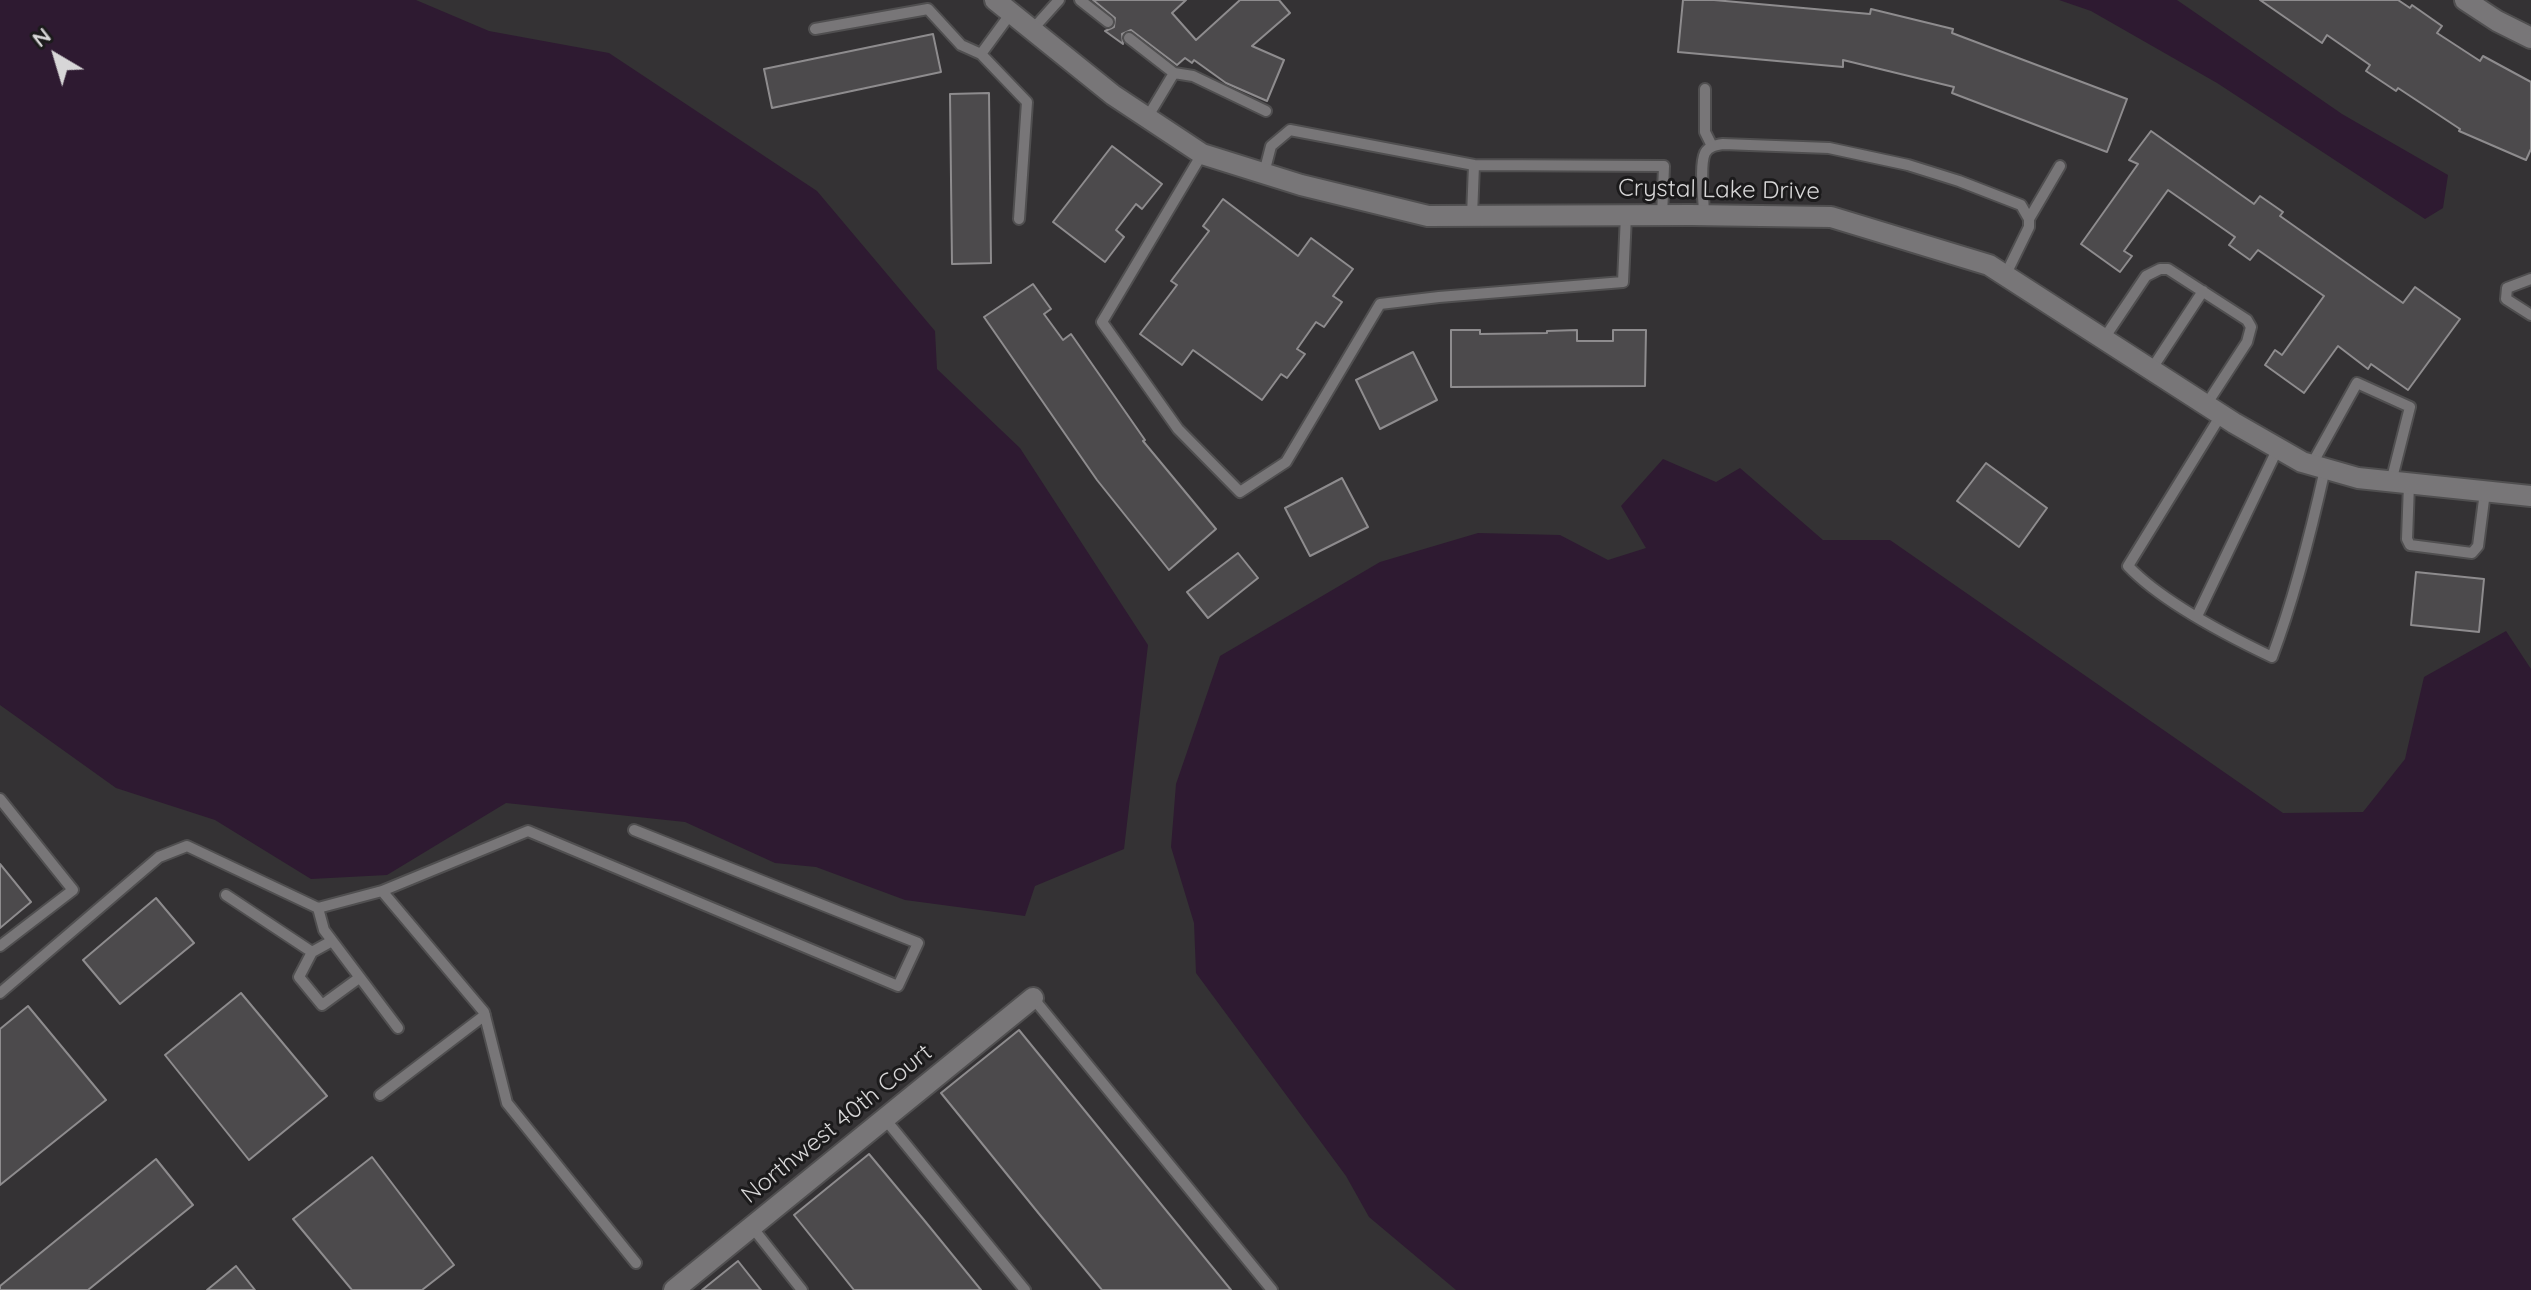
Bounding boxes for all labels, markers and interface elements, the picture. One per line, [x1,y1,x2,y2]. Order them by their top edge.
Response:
north arrow [16,16,96,96]
text: N [26,21,56,53]
street label: Crystal Lake Drive [1618,174,1820,206]
street label: Northwest 40th Court [736,1038,938,1210]

